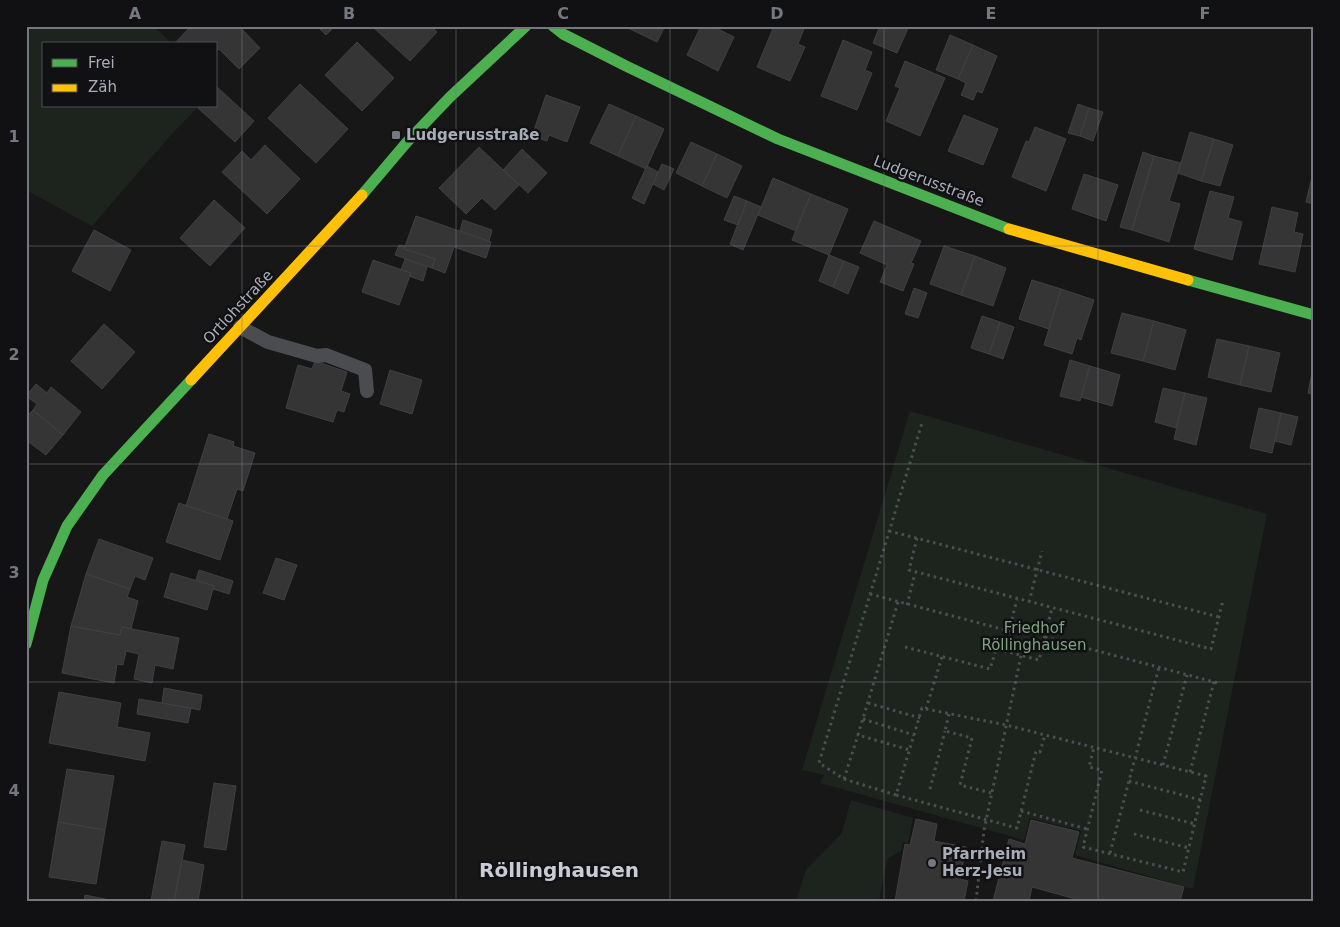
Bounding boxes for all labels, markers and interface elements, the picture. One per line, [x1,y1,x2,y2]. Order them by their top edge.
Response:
text: A [129,4,142,23]
text: B [343,4,355,23]
text: C [557,4,569,23]
text: D [770,4,784,23]
text: E [986,4,996,23]
text: F [1200,4,1210,23]
legend [42,42,218,108]
text: Frei [88,54,115,72]
text: Zäh [88,78,117,96]
place label: Ludgerusstraße [406,126,539,144]
text: 1 [8,127,20,146]
marker: Ludgerusstraße [390,129,402,141]
street label: Ludgerusstraße [871,152,987,210]
street label: Ortlohstraße [199,266,277,348]
text: 2 [8,345,20,364]
text: 3 [8,563,20,582]
park label: Friedhof Röllinghausen [981,619,1087,654]
text: 4 [8,781,20,800]
place label: Pfarrheim Herz-Jesu [942,845,1026,880]
marker: Pfarrheim Herz-Jesu [926,857,938,869]
district label: Röllinghausen [479,858,639,882]

